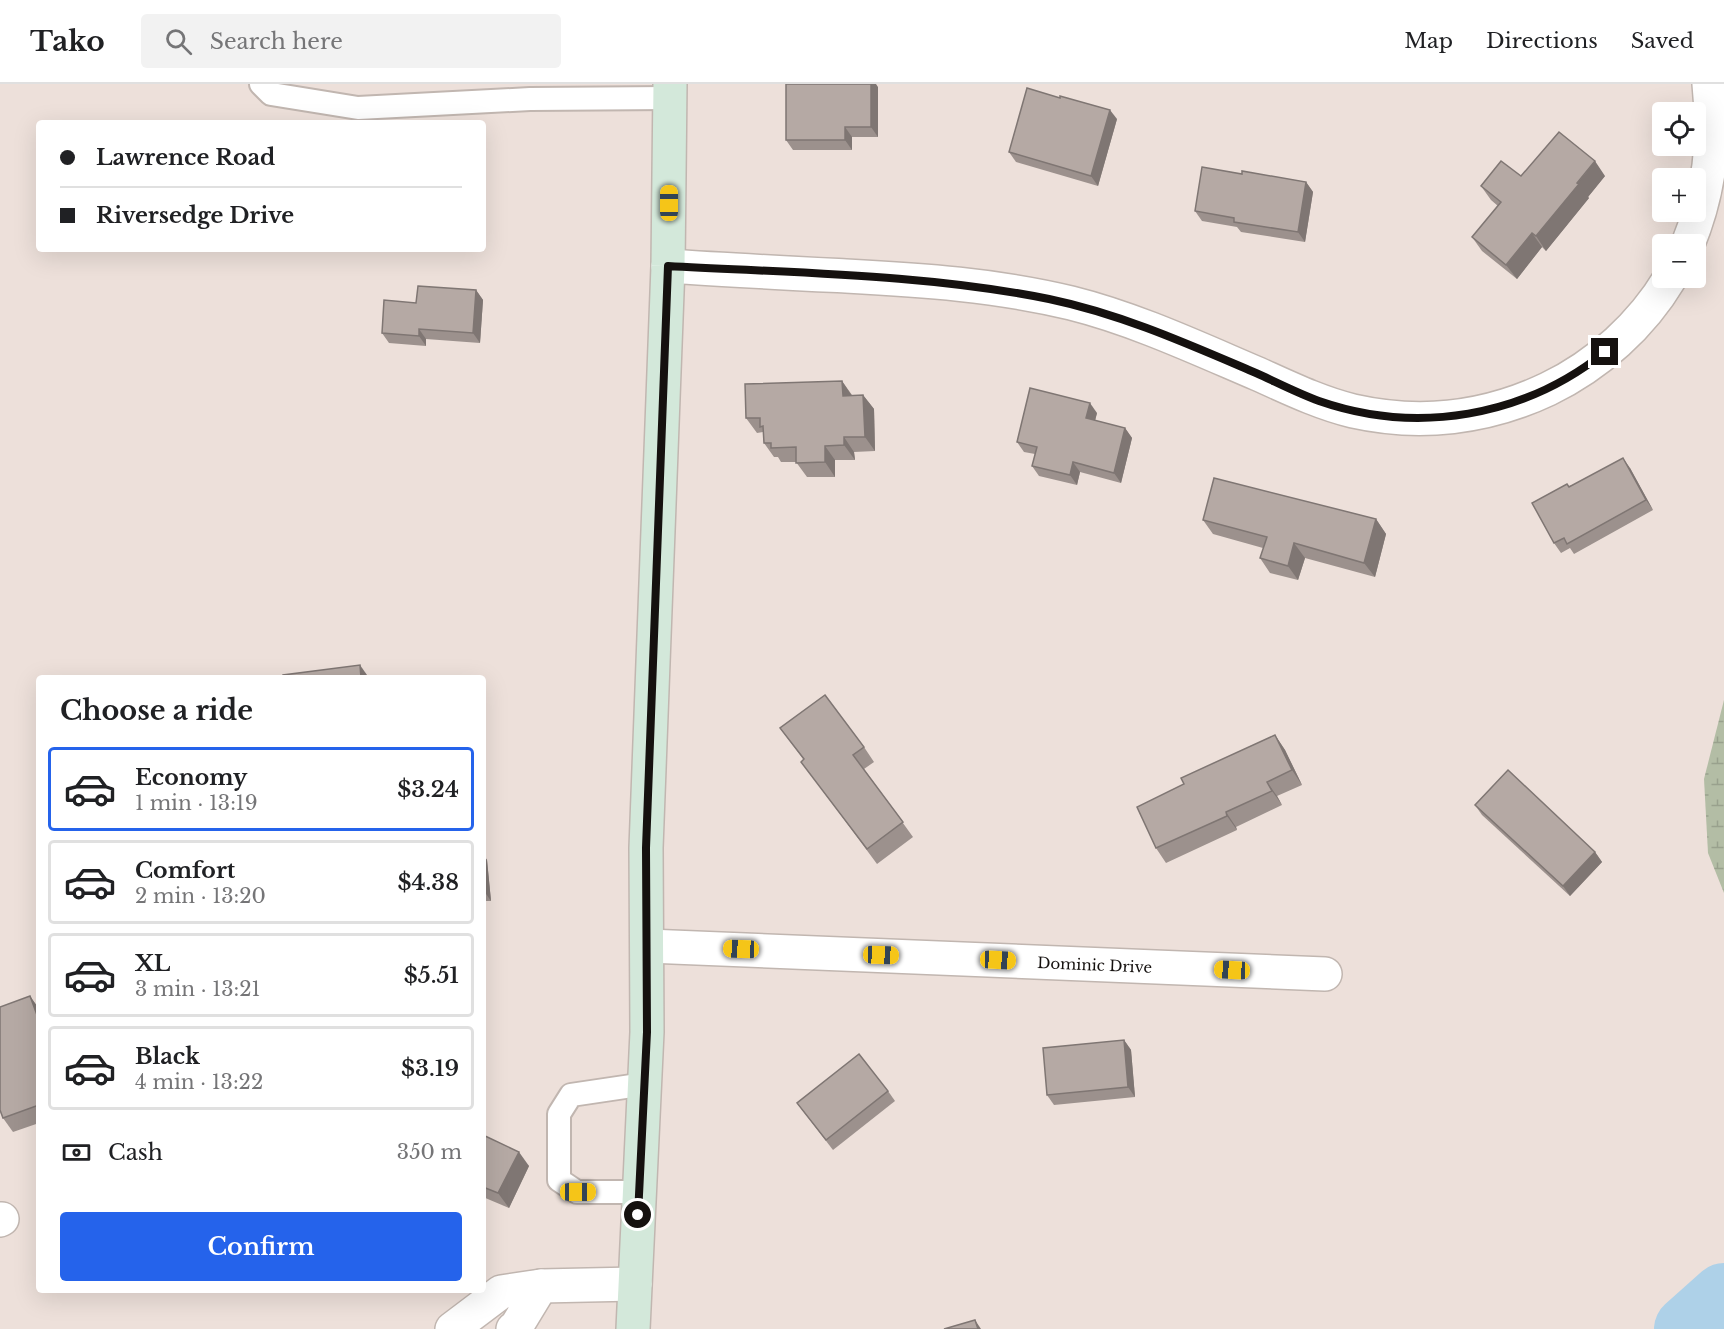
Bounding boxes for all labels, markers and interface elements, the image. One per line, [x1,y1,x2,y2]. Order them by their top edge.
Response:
search box [141,14,561,68]
text: Tako [30,24,105,59]
icon: search [162,25,195,58]
text: Search here [210,28,343,55]
text: Map [1404,28,1453,54]
text: Directions [1486,28,1598,54]
text: Saved [1631,28,1694,54]
map controls [1652,102,1706,288]
button: locate [1652,102,1706,156]
text: Lawrence Road [96,144,275,171]
button: + [1652,168,1706,222]
car [660,185,678,221]
text: Riversedge Drive [96,202,294,229]
button: − [1652,234,1706,288]
route end [1591,338,1618,365]
text: Choose a ride [60,694,253,727]
icon: car [63,762,117,816]
text: Economy [135,764,247,791]
text: $3.24 [397,776,459,803]
text: 1 min · 13:19 [135,791,258,815]
icon: car [63,855,117,909]
text: Comfort [135,857,235,884]
text: $4.38 [398,869,459,896]
text: 2 min · 13:20 [135,884,266,908]
car [723,939,759,959]
car [863,945,899,965]
icon: car [63,948,117,1002]
text: XL [135,950,170,977]
car [980,950,1016,970]
street label: Dominic Drive [1037,953,1152,976]
car [1214,960,1250,980]
text: $5.51 [404,962,459,989]
text: 3 min · 13:21 [135,977,260,1001]
icon: car [63,1041,117,1095]
text: Black [135,1043,200,1070]
text: $3.19 [401,1055,459,1082]
text: 4 min · 13:22 [135,1070,263,1094]
icon: cash [60,1136,93,1169]
text: Cash [108,1139,163,1166]
text: 350 m [397,1140,462,1164]
car [560,1183,596,1201]
route start [624,1201,651,1228]
button: Confirm [60,1212,462,1281]

